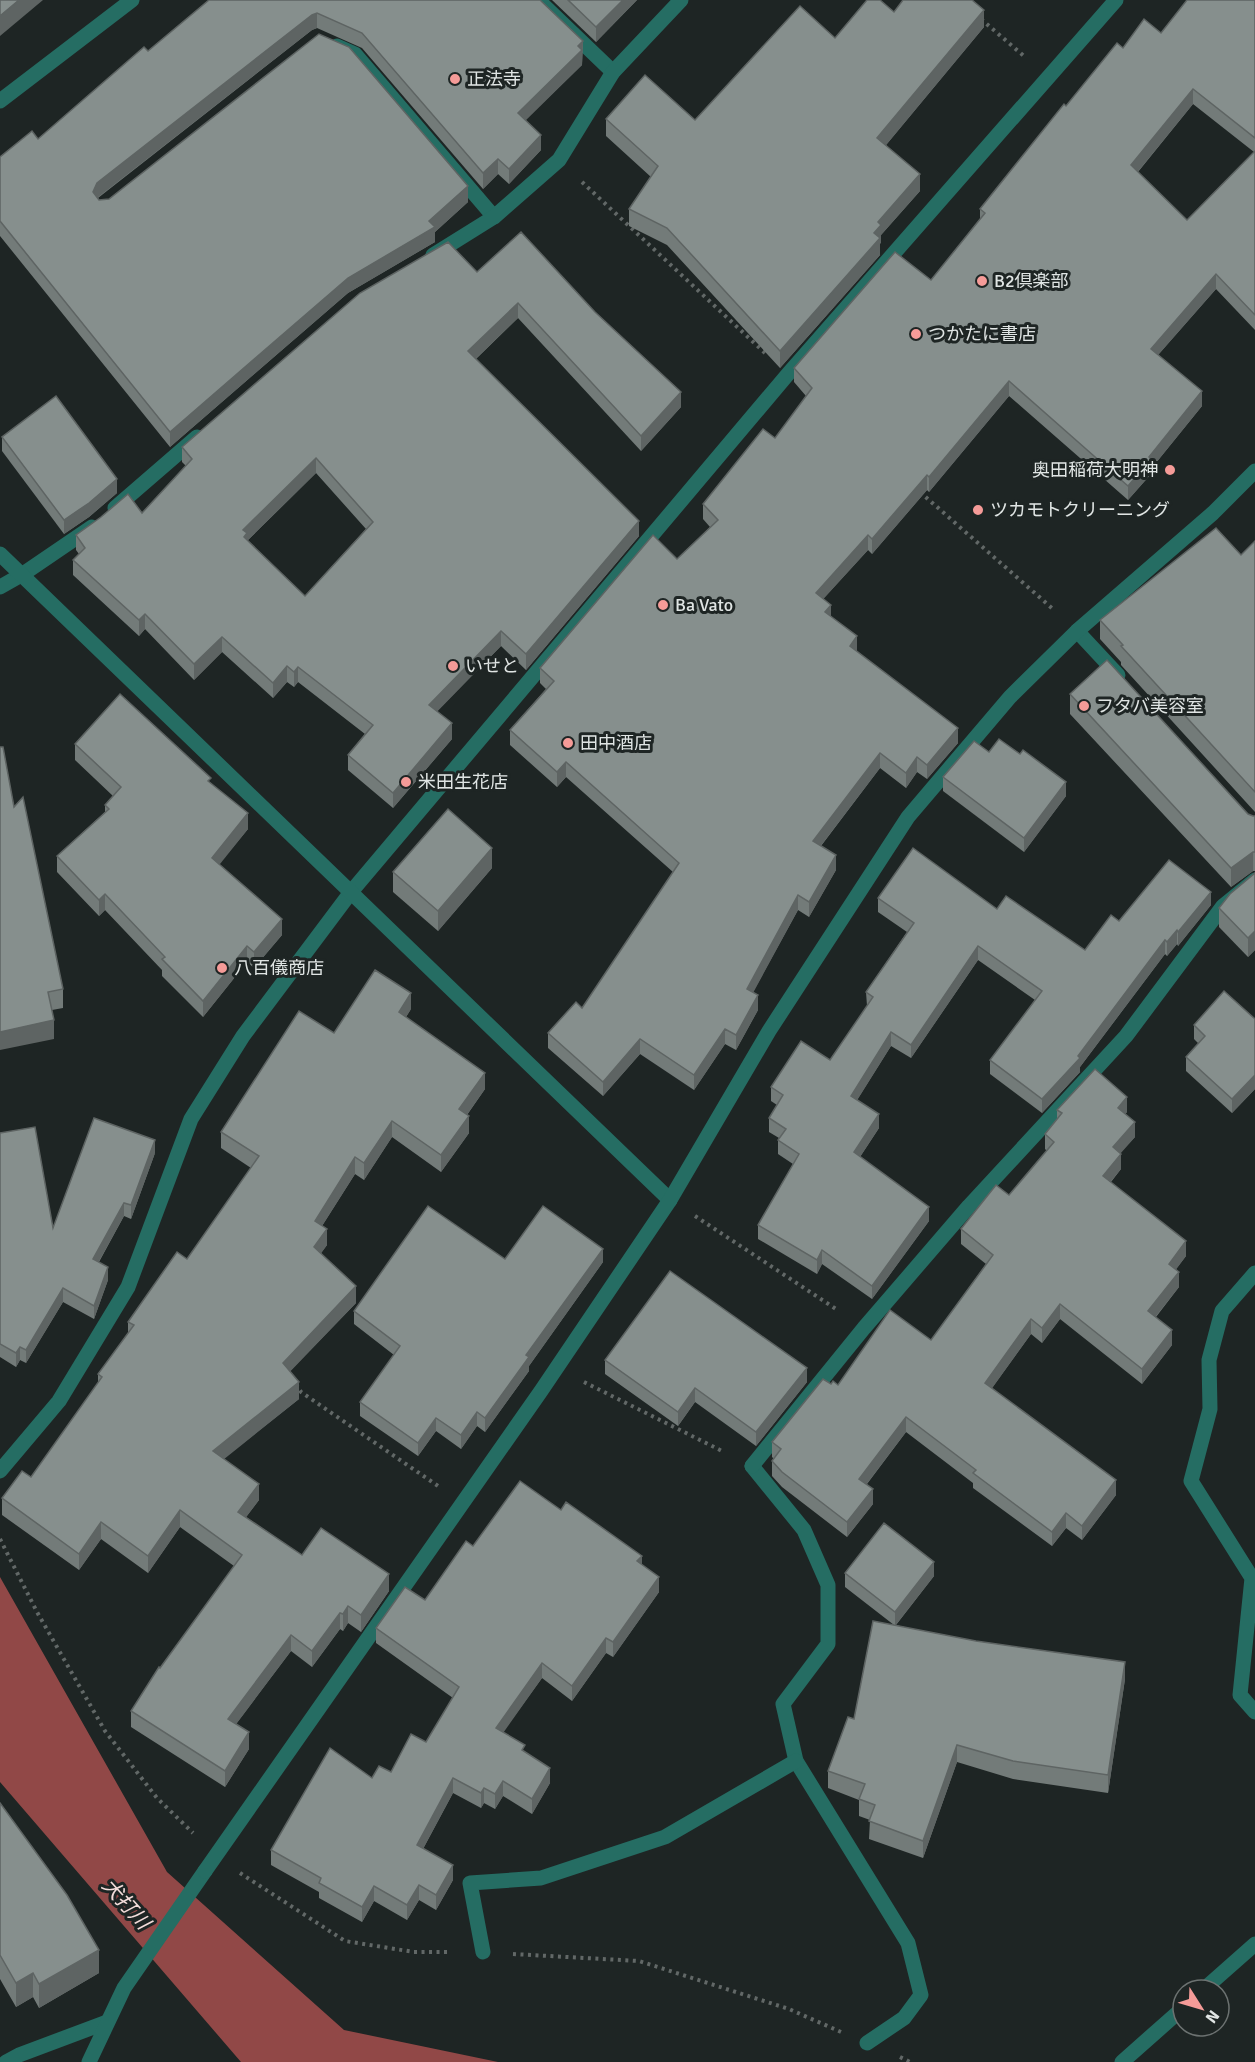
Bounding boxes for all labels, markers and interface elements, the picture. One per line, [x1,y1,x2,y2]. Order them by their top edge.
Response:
place label: 正法寺 [467,68,521,90]
marker: 正法寺 [448,72,462,86]
place label: B2倶楽部 [994,270,1069,292]
marker: B2倶楽部 [975,274,989,288]
place label: つかたに書店 [928,323,1036,345]
marker: つかたに書店 [909,327,923,341]
place label: 奥田稲荷大明神 [1032,459,1158,481]
marker: 奥田稲荷大明神 [1163,463,1177,477]
place label: ツカモトクリーニング [990,499,1170,521]
marker: ツカモトクリーニング [971,503,985,517]
place label: Ba Vato [675,594,733,616]
marker: Ba Vato [656,598,670,612]
place label: いせと [465,655,519,677]
marker: いせと [446,659,460,673]
place label: フタバ美容室 [1096,695,1204,717]
marker: フタバ美容室 [1077,699,1091,713]
place label: 田中酒店 [580,732,652,754]
marker: 田中酒店 [561,736,575,750]
place label: 米田生花店 [418,771,508,793]
marker: 米田生花店 [399,775,413,789]
place label: 八百儀商店 [234,957,324,979]
marker: 八百儀商店 [215,961,229,975]
water label: 犬打川 [97,1873,157,1936]
north arrow [1171,1978,1231,2038]
text: N [1201,2006,1224,2027]

